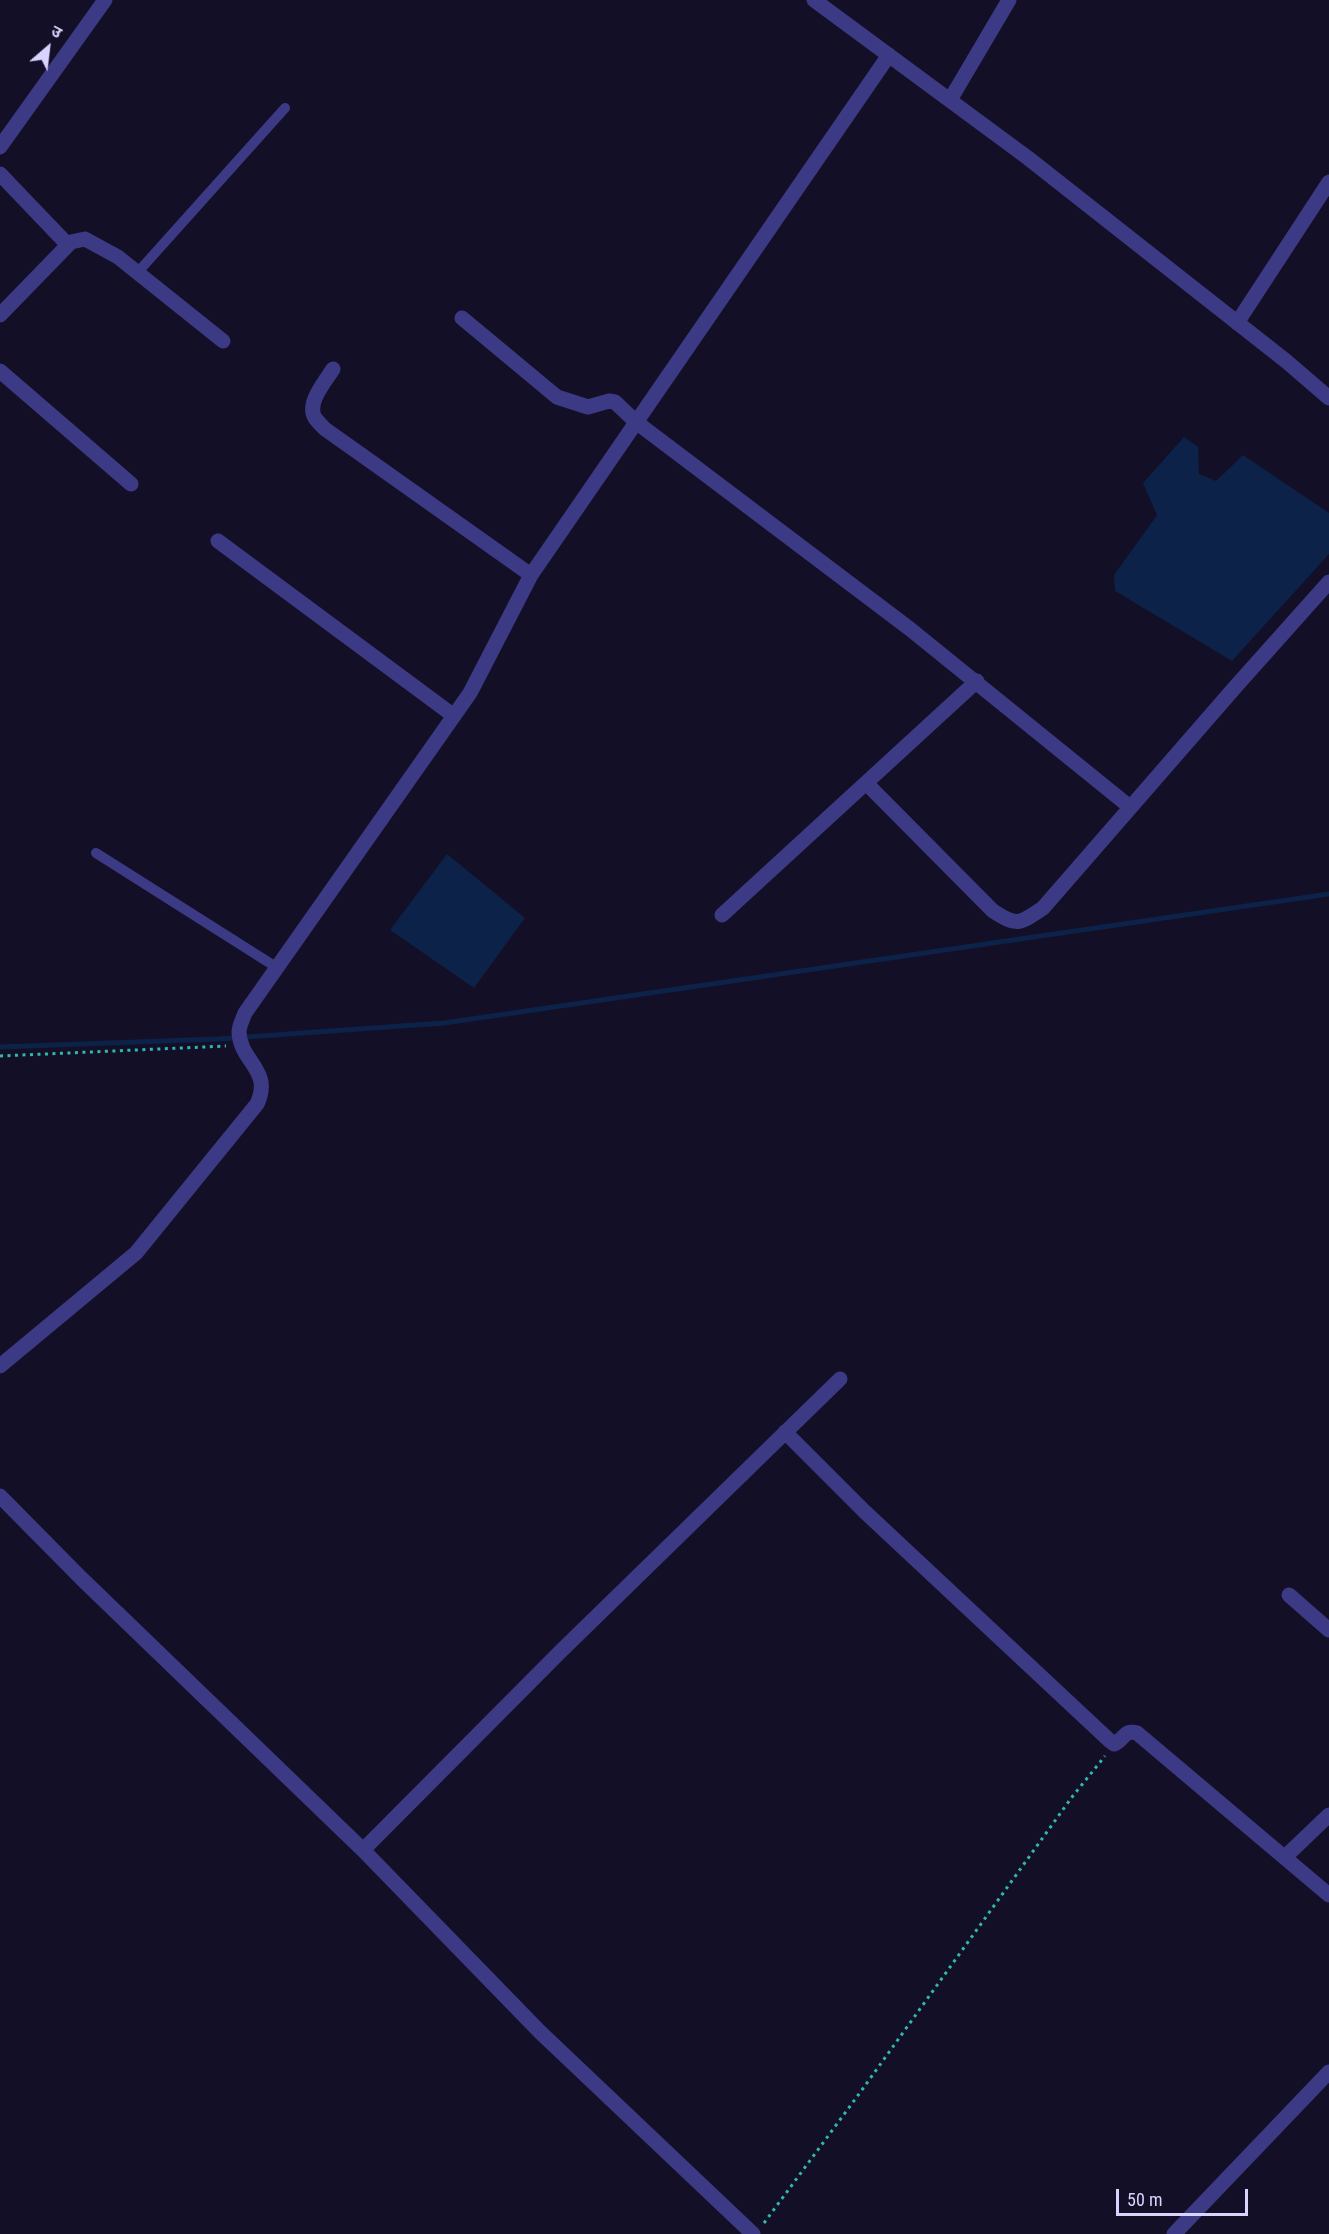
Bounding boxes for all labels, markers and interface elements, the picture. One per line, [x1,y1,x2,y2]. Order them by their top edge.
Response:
north arrow [18,18,78,78]
text: उ [48,21,65,42]
scale bar [1119,2177,1251,2215]
text: 50 m [1127,2189,1162,2210]

